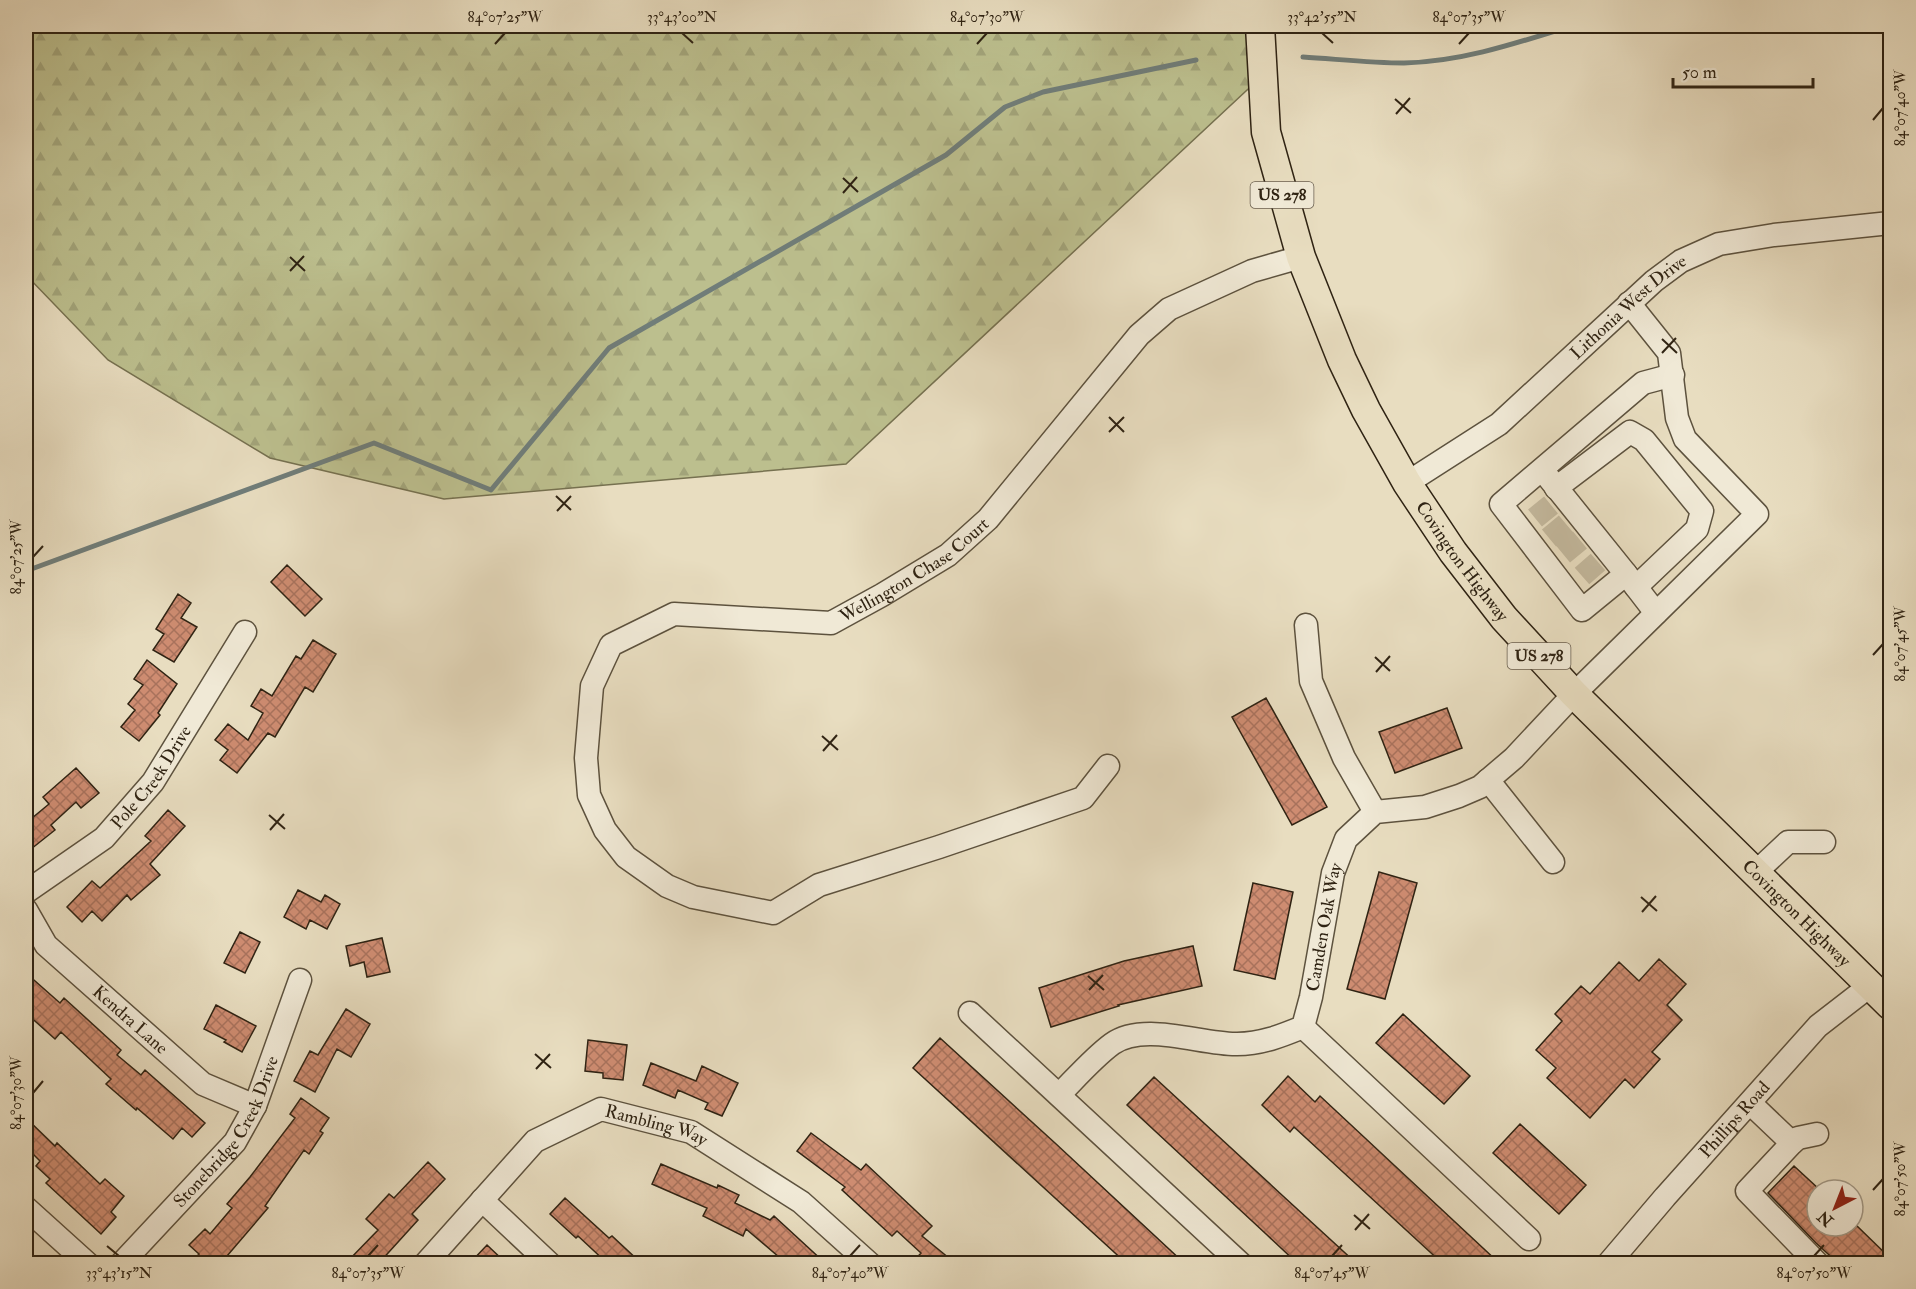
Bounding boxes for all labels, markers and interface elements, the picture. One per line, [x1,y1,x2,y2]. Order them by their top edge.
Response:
text: 84°07'25"W [468,8,543,27]
text: 33°43'00"N [647,8,717,27]
text: 84°07'30"W [950,8,1025,27]
text: 33°42'55"N [1287,8,1357,27]
text: 84°07'35"W [1432,8,1506,27]
scale bar [1673,51,1812,89]
text: 50 m [1682,61,1717,84]
text: 84°07'40"W [1891,69,1910,146]
road number: US 278 [1250,182,1314,208]
street label: Lithonia West Drive [1565,249,1690,364]
street label: Covington Highway [1411,497,1515,627]
street label: Wellington Chase Court [834,512,994,628]
text: 84°07'25"W [7,519,26,594]
text: 84°07'45"W [1891,606,1910,682]
road number: US 278 [1508,643,1570,669]
street label: Pole Creek Drive [106,721,197,834]
street label: Covington Highway [1737,854,1857,972]
street label: Camden Oak Way [1301,858,1348,993]
street label: Kendra Lane [88,980,173,1060]
street label: Stonebridge Creek Drive [168,1052,284,1212]
text: 84°07'30"W [7,1055,26,1130]
street label: Phillips Road [1694,1076,1775,1163]
street label: Rambling Way [603,1099,713,1152]
text: 84°07'50"W [1891,1141,1910,1216]
north arrow [1805,1178,1865,1238]
text: N [1813,1206,1838,1231]
text: 33°43'15"N [86,1264,153,1283]
text: 84°07'35"W [331,1264,405,1283]
text: 84°07'40"W [812,1264,889,1283]
text: 84°07'45"W [1294,1264,1370,1283]
text: 84°07'50"W [1777,1264,1852,1283]

